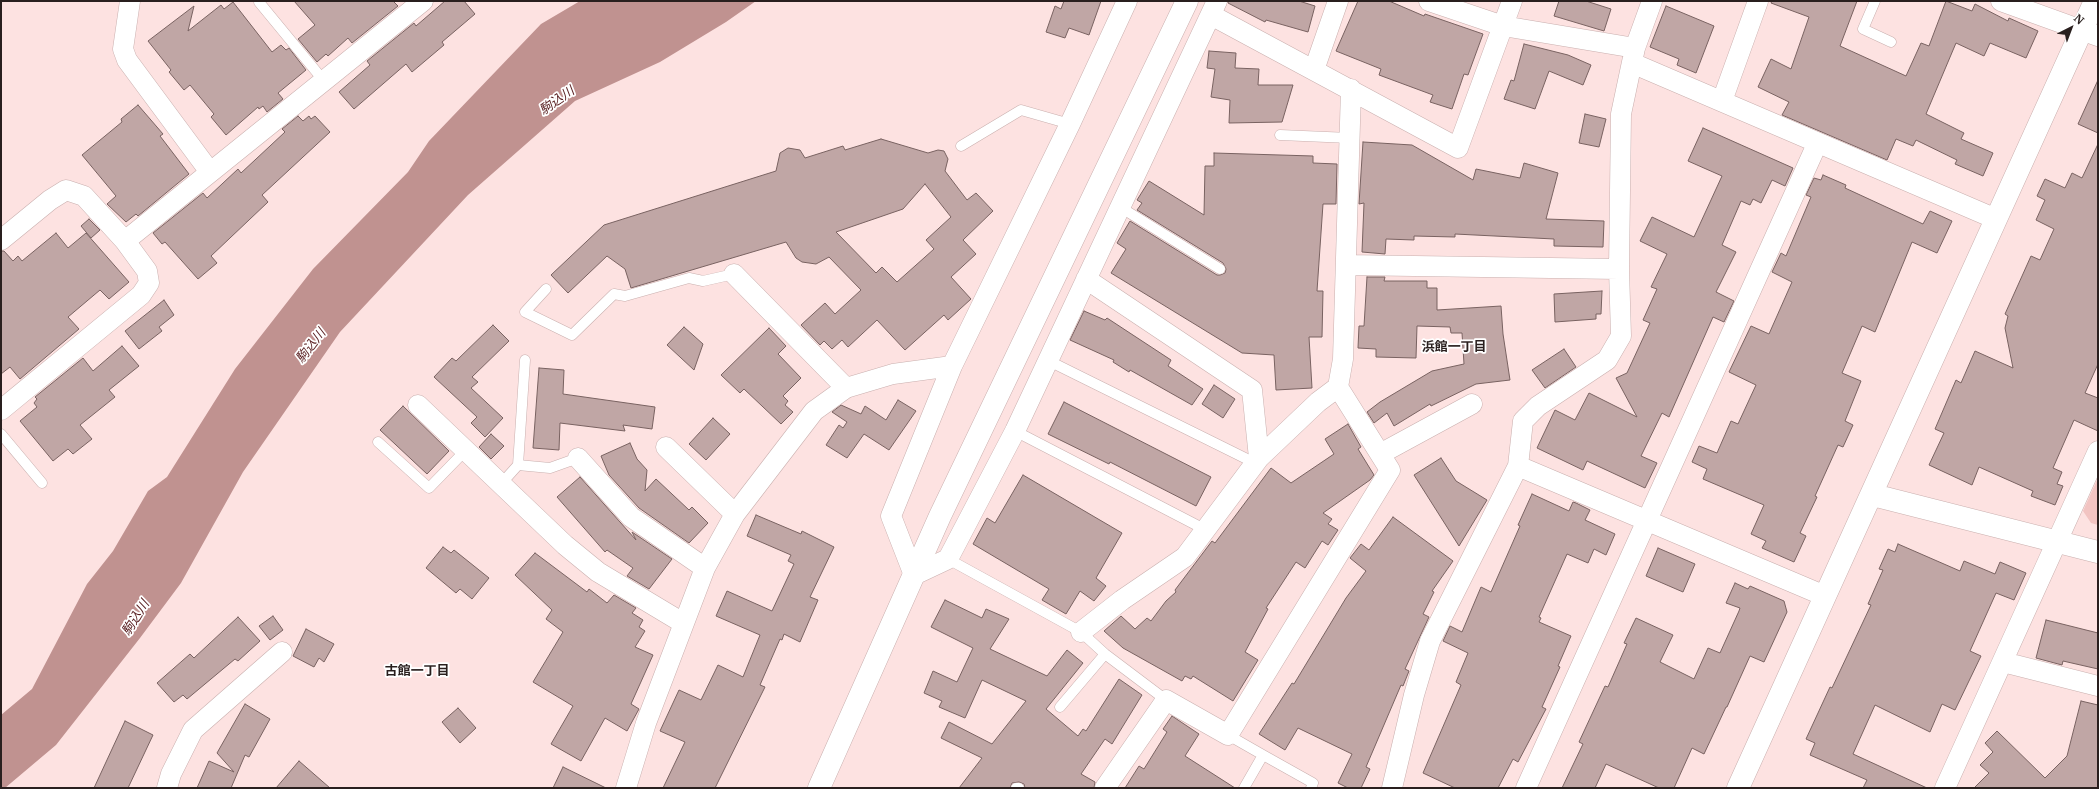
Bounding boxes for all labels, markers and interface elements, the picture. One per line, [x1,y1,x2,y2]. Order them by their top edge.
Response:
north arrow [2051,8,2091,48]
text: N [2071,11,2087,27]
water label: 駒込川 [537,83,577,119]
water label: 駒込川 [293,326,329,366]
district label: 浜館一丁目 [1422,339,1486,355]
water label: 駒込川 [119,597,153,639]
district label: 古館一丁目 [385,663,449,679]

